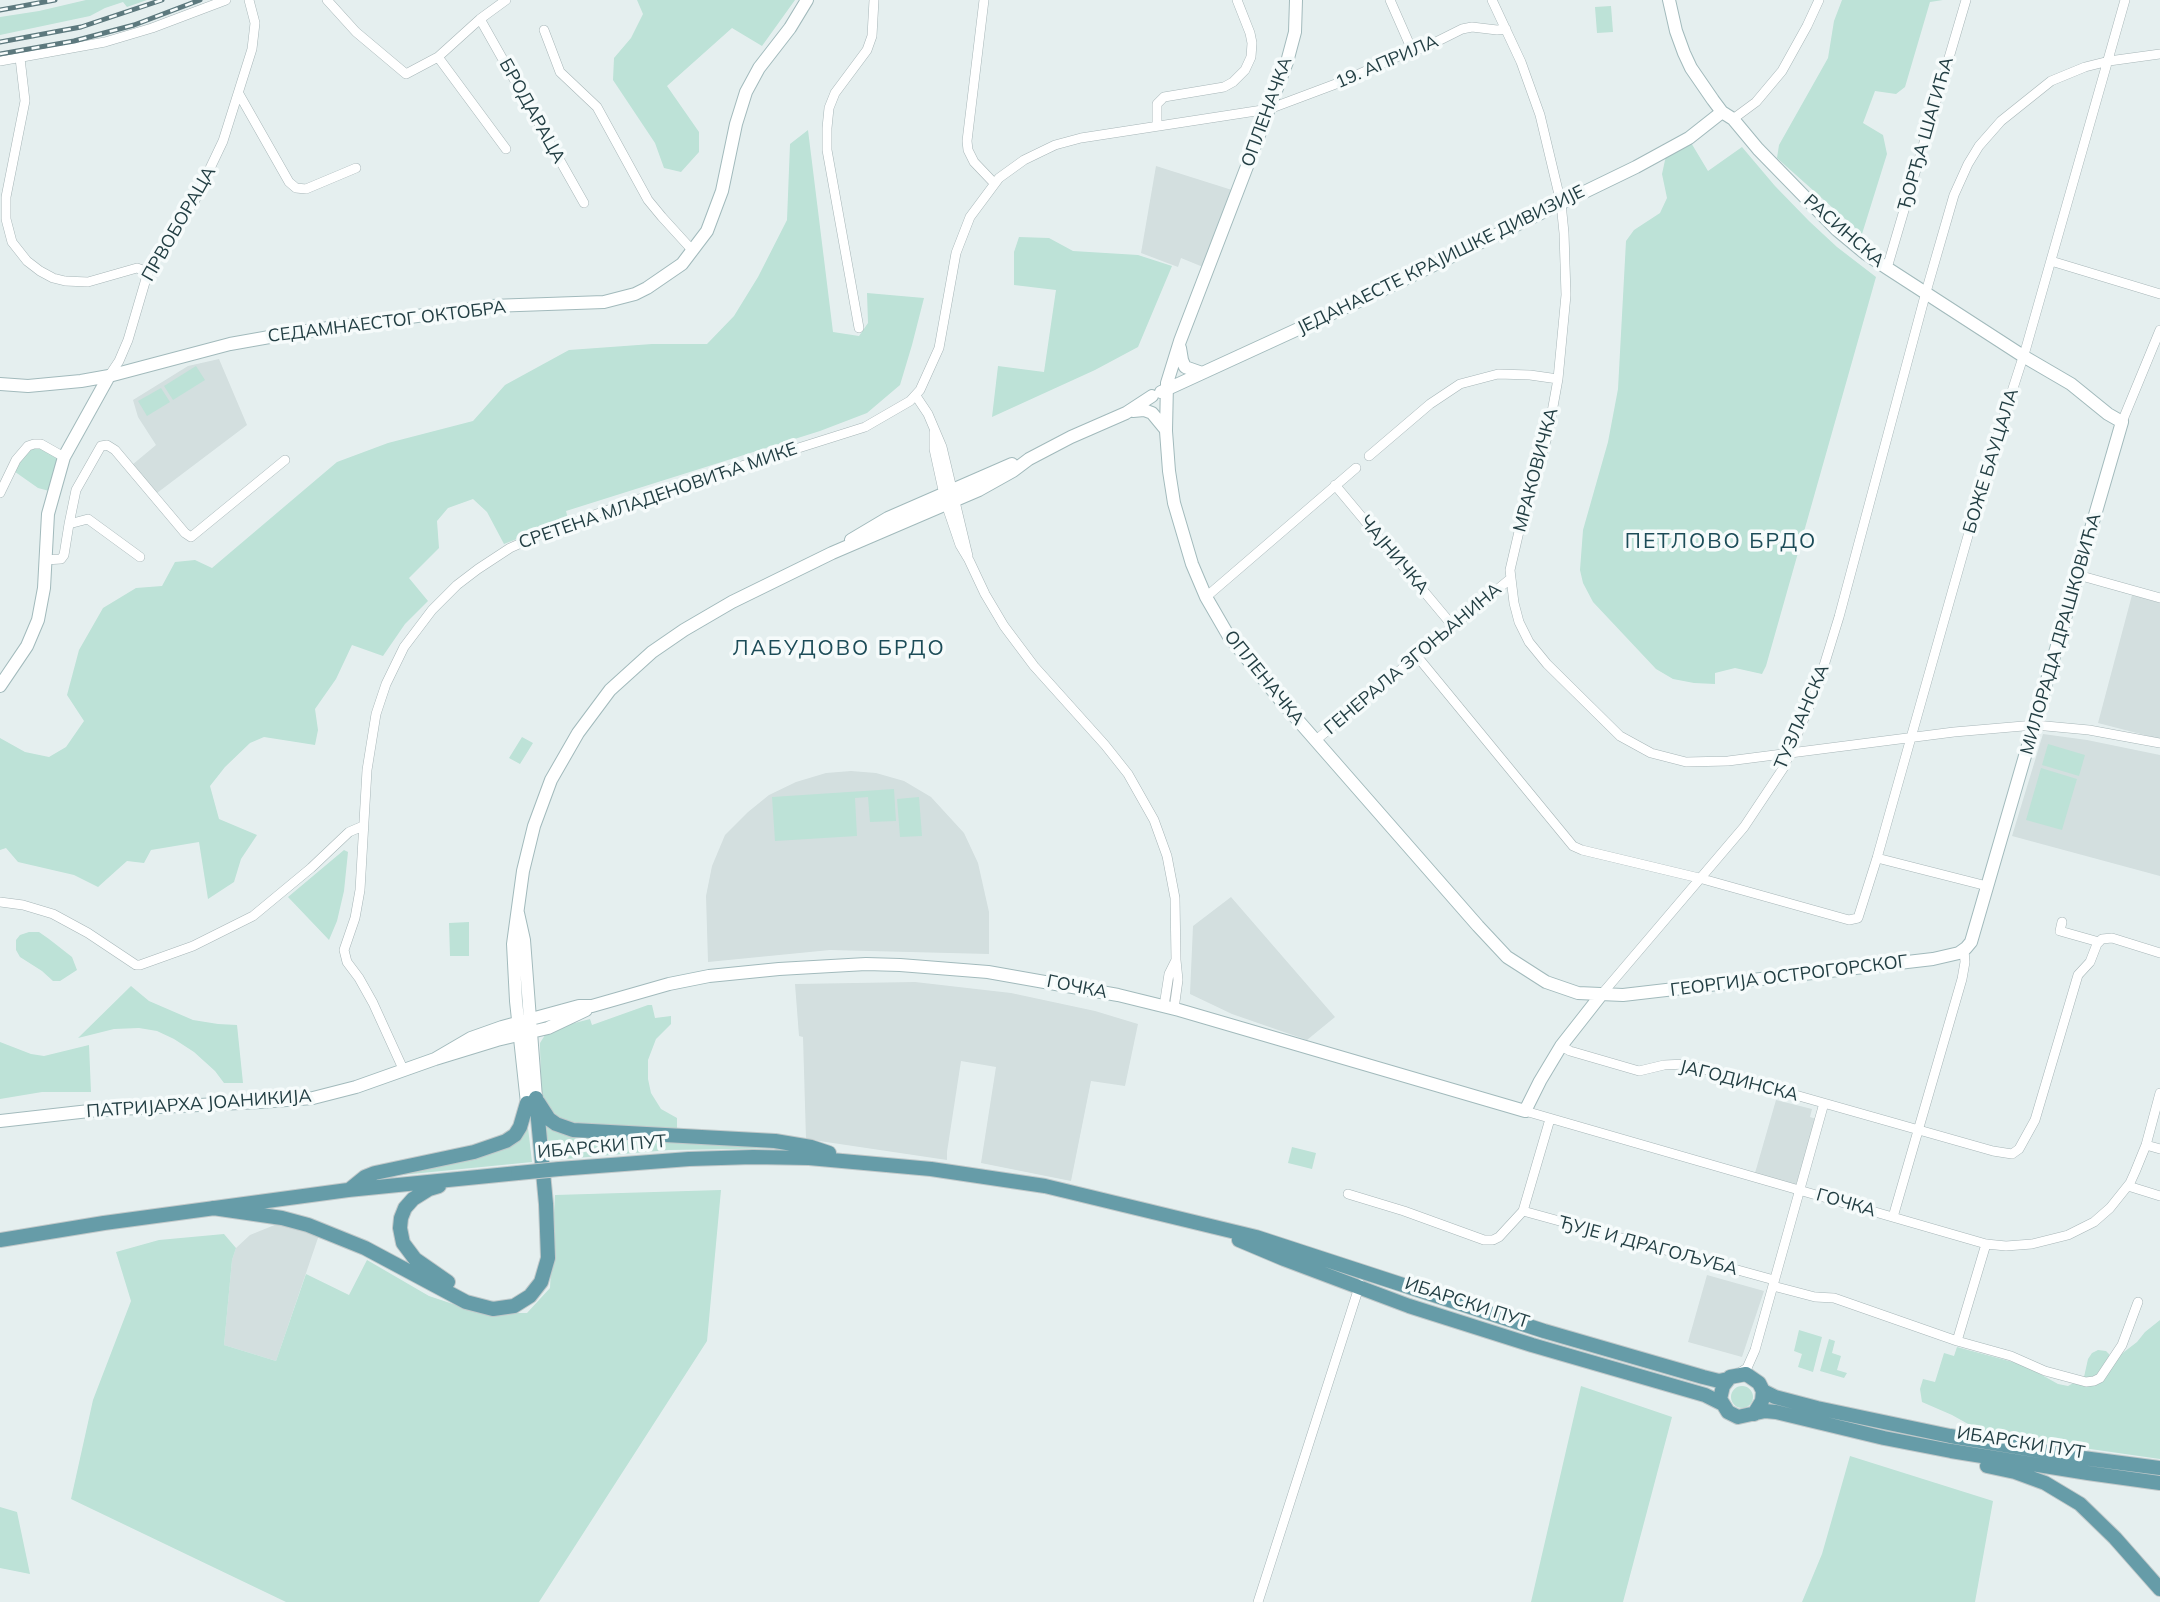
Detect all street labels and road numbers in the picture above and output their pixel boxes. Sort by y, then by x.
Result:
street label: 19. АПРИЛА [1332,31,1442,93]
street label: ОПЛЕНАЧКА [1237,54,1297,170]
street label: БРОДАРАЦА [494,55,570,167]
street label: ЂОРЂА ШАГИЋА [1894,55,1958,213]
street label: ПРВОБОРАЦА [137,163,221,285]
street label: ЈЕДАНАЕСТЕ КРАЈИШКЕ ДИВИЗИЈЕ [1294,181,1588,339]
street label: РАСИНСКА [1799,190,1889,272]
street label: СЕДАМНАЕСТОГ ОКТОБРА [267,297,507,347]
street label: БОЖЕ БАУЦАЛА [1959,386,2023,536]
street label: МРАКОВИЧКА [1509,406,1563,534]
street label: СРЕТЕНА МЛАДЕНОВИЋА МИКЕ [516,438,800,554]
street label: ЧАЈНИЧКА [1355,511,1433,599]
street label: МИЛОРАДА ДРАШКОВИЋА [2016,511,2106,757]
street label: ГЕНЕРАЛА ЗГОЊАНИНА [1320,579,1506,739]
street label: ОПЛЕНАЧКА [1219,626,1309,730]
street label: ТУЗЛАНСКА [1770,661,1834,773]
street label: ГЕОРГИЈА ОСТРОГОРСКОГ [1669,951,1909,1001]
street label: ГОЧКА [1045,971,1109,1003]
street label: ЈАГОДИНСКА [1678,1056,1800,1106]
street label: ПАТРИЈАРХА ЈОАНИКИЈА [86,1085,312,1123]
street label: ИБАРСКИ ПУТ [537,1131,667,1163]
street label: ГОЧКА [1814,1184,1878,1222]
street label: ЂУЈЕ И ДРАГОЉУБА [1556,1212,1740,1280]
street label: ИБАРСКИ ПУТ [1402,1273,1532,1333]
street label: ИБАРСКИ ПУТ [1955,1422,2087,1464]

